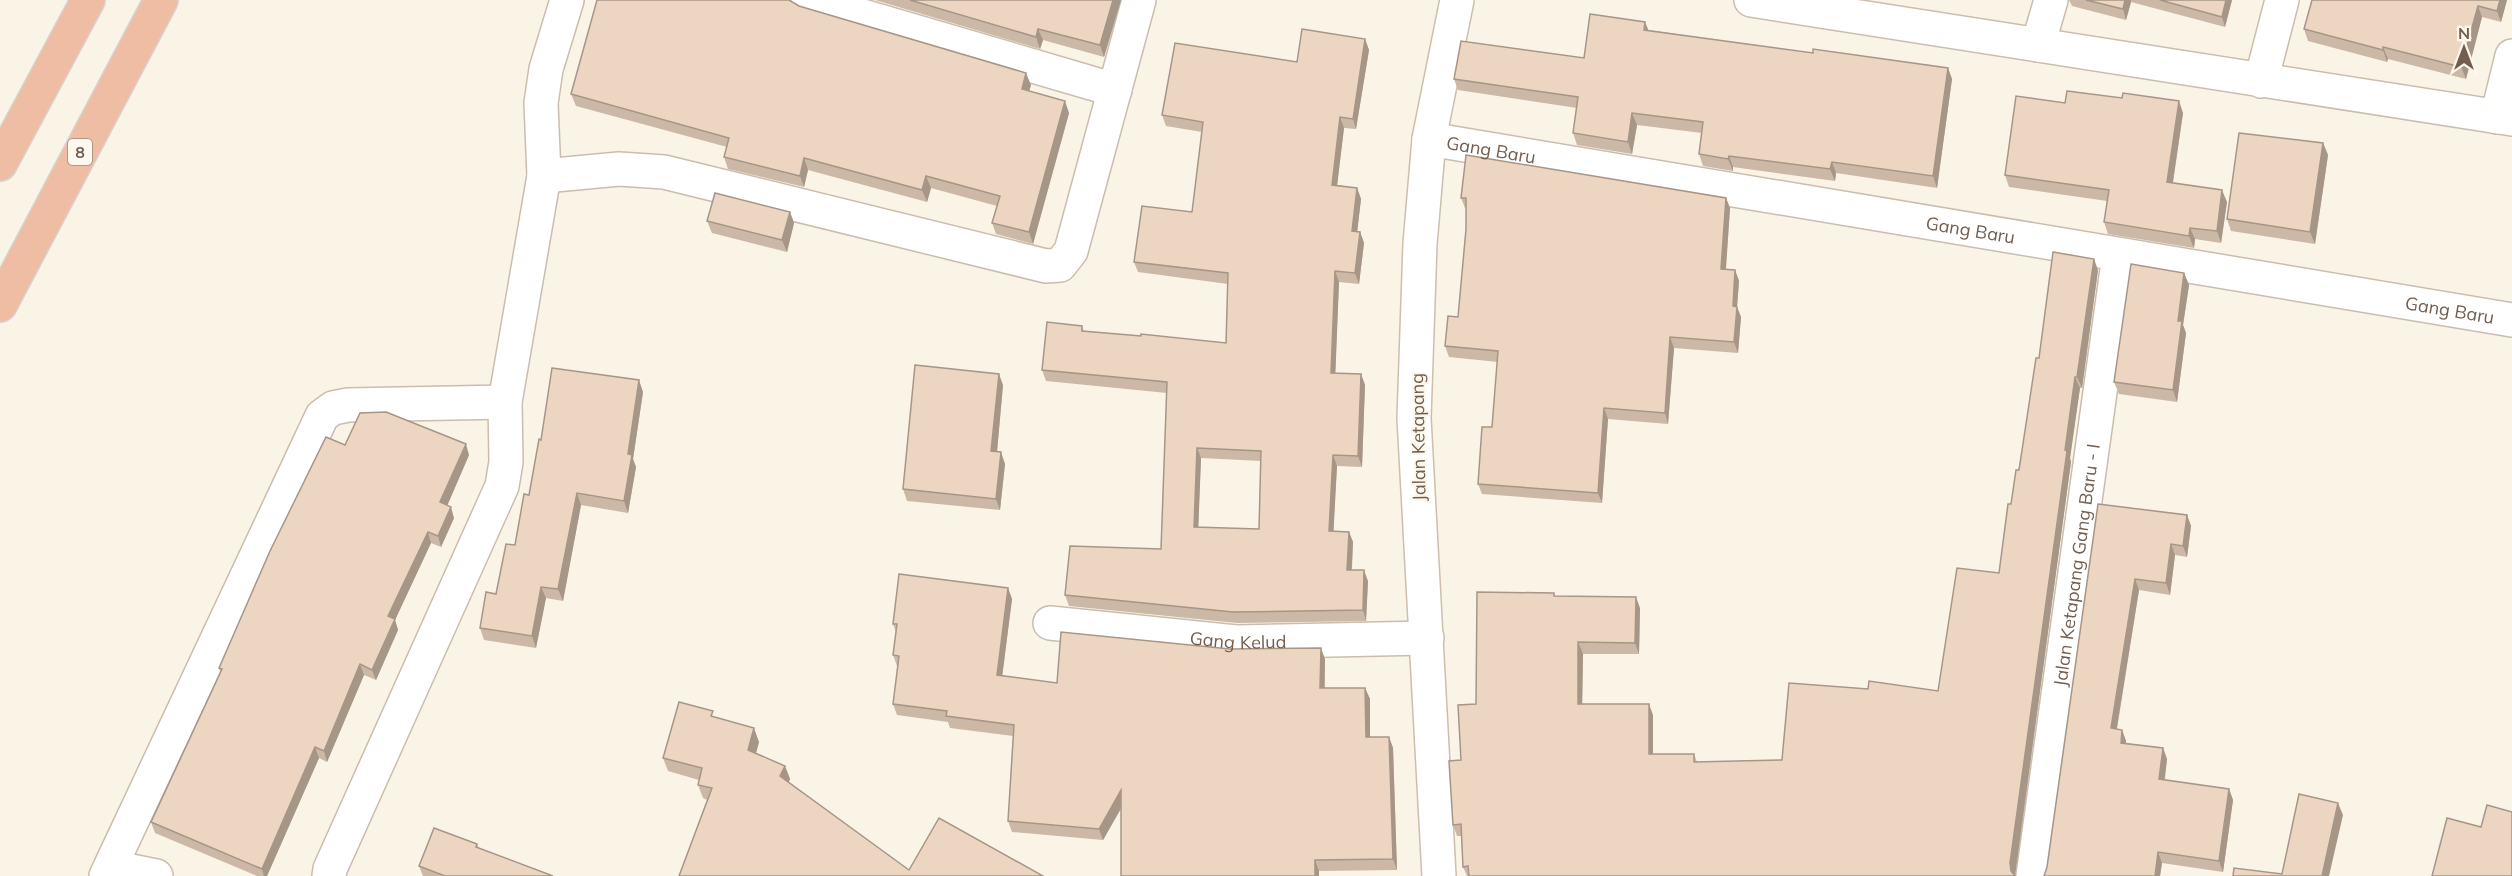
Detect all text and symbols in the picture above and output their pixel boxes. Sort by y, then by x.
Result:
north arrow [2434,18,2494,78]
text: N [2458,23,2470,43]
street label: Gang Baru [1445,131,1537,168]
road number: 8 [68,139,92,165]
street label: Gang Baru [1924,211,2017,248]
street label: Gang Baru [2404,291,2496,328]
street label: Jalan Ketapang [1405,373,1431,501]
street label: Jalan Ketapang Gang Baru - I [2048,442,2104,688]
street label: Gang Kelud [1189,626,1287,654]

